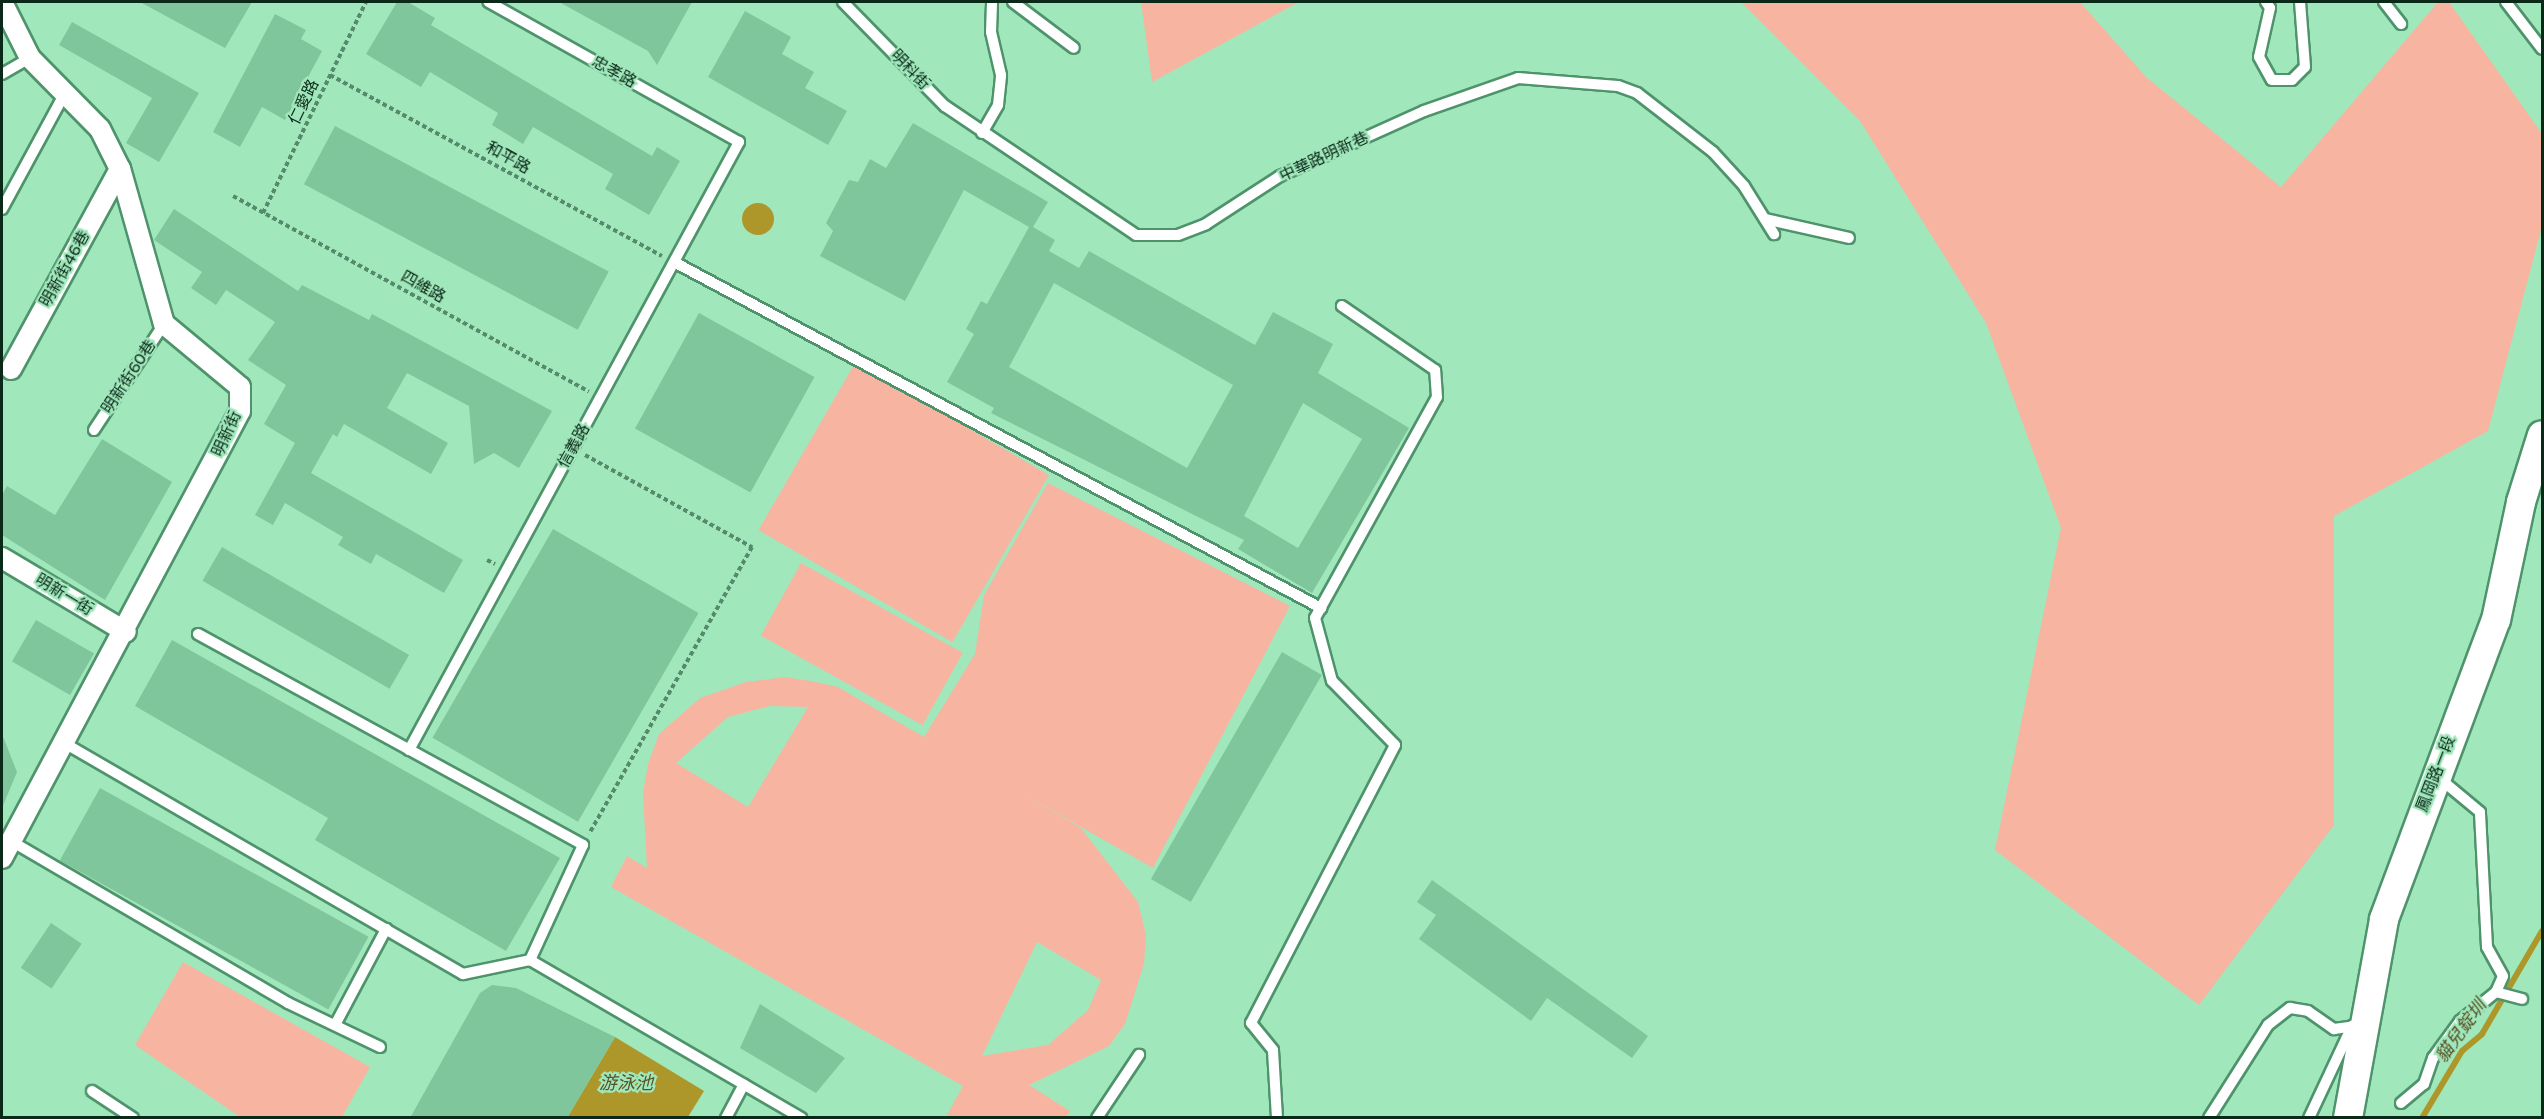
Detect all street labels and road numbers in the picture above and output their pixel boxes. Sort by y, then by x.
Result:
street label: 明科街 [886,46,934,94]
street label: 忠孝路 [588,52,640,92]
street label: 仁愛路 [285,76,323,128]
street label: 中華路明新巷 [1276,128,1372,186]
street label: 和平路 [482,138,534,178]
street label: 明新街46巷 [36,228,94,310]
street label: 四維路 [397,267,449,307]
street label: 明新街60巷 [98,337,160,417]
street label: 明新街 [208,408,246,460]
street label: 信義路 [554,420,594,472]
street label: 明新一街 [32,570,96,620]
street label: 鳳岡路一段 [2413,733,2459,815]

